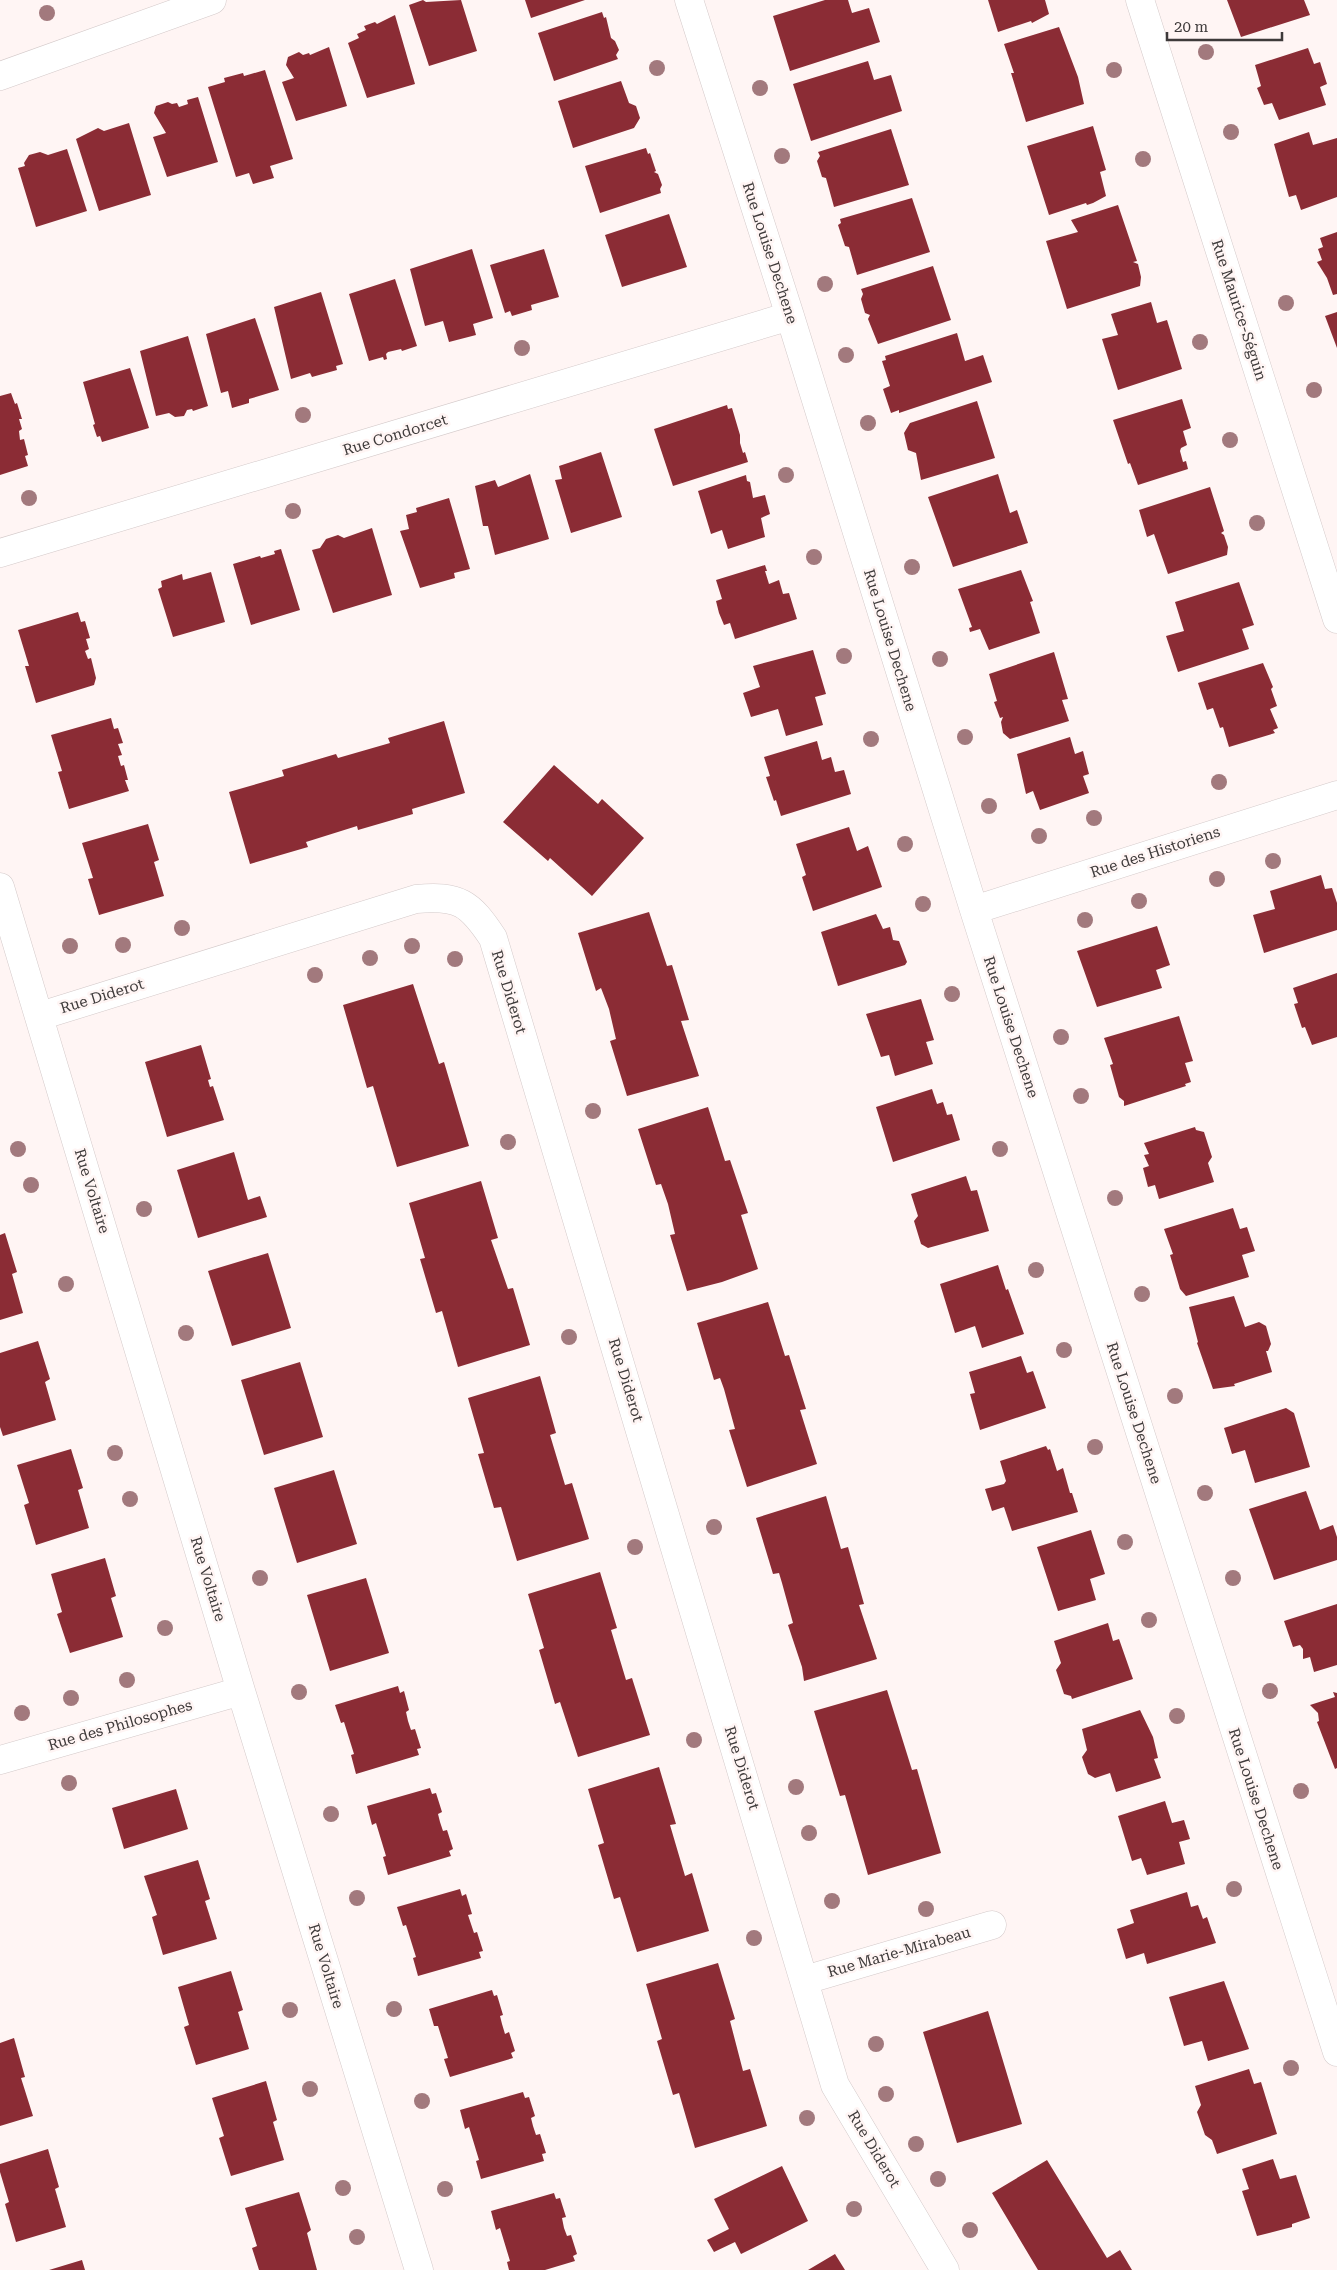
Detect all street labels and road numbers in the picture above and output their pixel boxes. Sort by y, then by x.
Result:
street label: Rue Louise Dechene [739,180,801,326]
street label: Rue Maurice-Séguin [1208,237,1270,383]
street label: Rue Condorcet [341,410,450,459]
street label: Rue Louise Dechene [860,567,920,713]
street label: Rue des Historiens [1088,823,1222,881]
street label: Rue Diderot [488,948,530,1036]
street label: Rue Louise Dechene [980,954,1042,1100]
street label: Rue Diderot [58,975,146,1017]
street label: Rue Voltaire [71,1146,113,1236]
street label: Rue Diderot [605,1336,647,1424]
street label: Rue Louise Dechene [1103,1340,1165,1486]
street label: Rue Voltaire [187,1534,229,1624]
street label: Rue des Philosophes [46,1696,194,1754]
street label: Rue Diderot [721,1724,763,1812]
street label: Rue Louise Dechene [1225,1726,1287,1872]
street label: Rue Voltaire [305,1921,347,2011]
street label: Rue Marie-Mirabeau [825,1923,973,1981]
street label: Rue Diderot [844,2107,904,2191]

